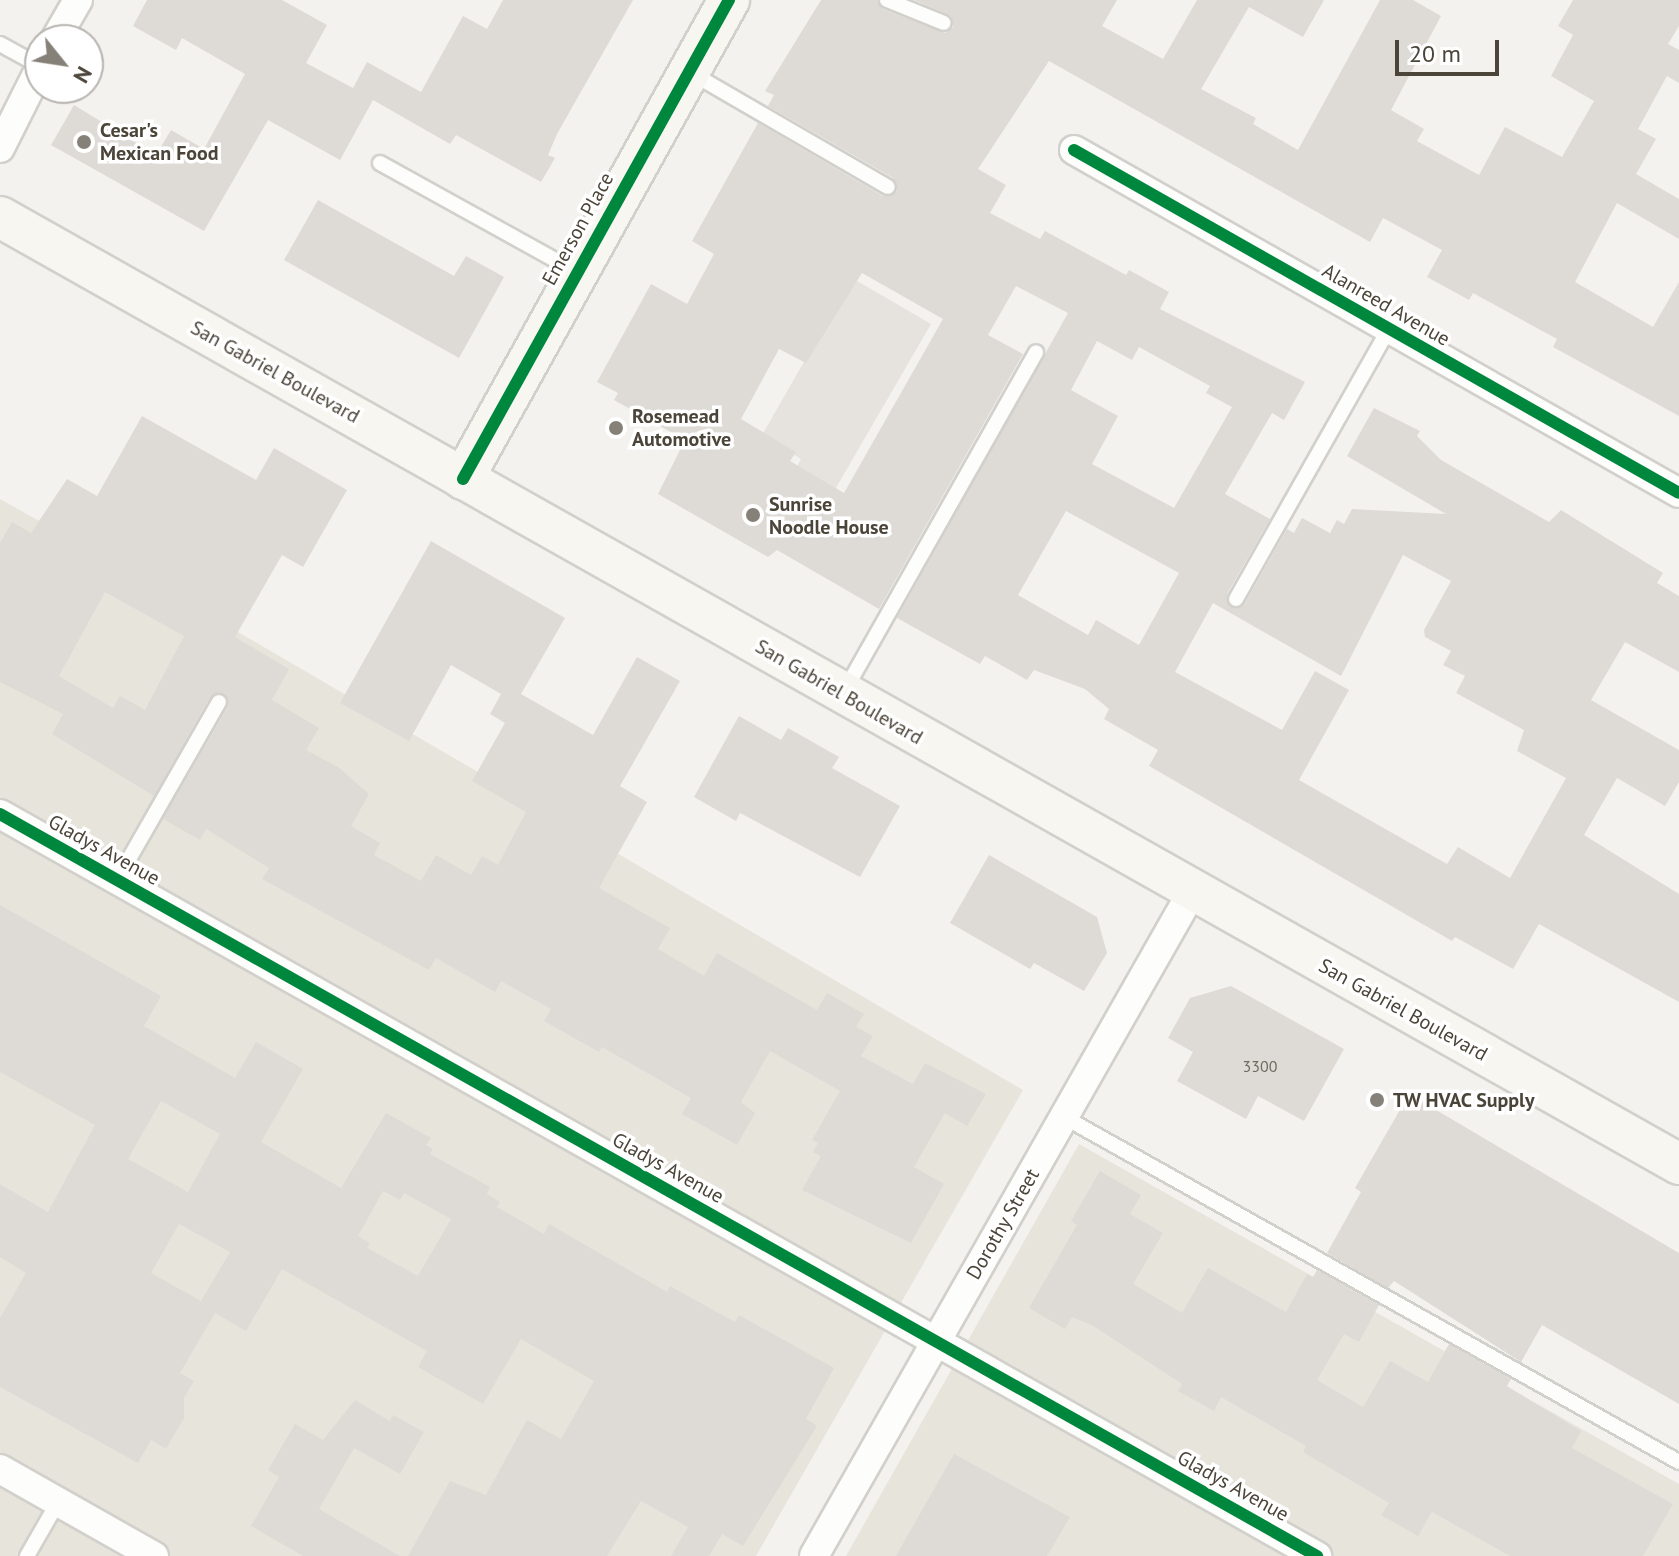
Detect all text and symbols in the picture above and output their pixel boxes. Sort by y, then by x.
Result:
north arrow [24,24,104,104]
scale bar [1399,24,1503,74]
text: 20 m [1409,38,1461,69]
text: N [67,62,99,88]
place label: Cesar's Mexican Food [100,118,219,165]
marker: Cesar's Mexican Food [75,133,93,151]
street label: Emerson Place [537,169,619,289]
street label: Alanreed Avenue [1318,259,1454,351]
street label: San Gabriel Boulevard [186,316,364,428]
place label: Rosemead Automotive [632,404,731,451]
marker: Rosemead Automotive [607,419,625,437]
place label: Sunrise Noodle House [769,492,889,539]
marker: Sunrise Noodle House [744,506,762,524]
street label: San Gabriel Boulevard [751,634,927,750]
street label: Gladys Avenue [44,809,164,891]
street label: San Gabriel Boulevard [1314,954,1492,1066]
house number: 3300 [1243,1056,1277,1076]
place label: TW HVAC Supply [1393,1088,1536,1112]
marker: TW HVAC Supply [1368,1091,1386,1109]
street label: Gladys Avenue [608,1127,728,1209]
street label: Dorothy Street [961,1164,1045,1284]
street label: Gladys Avenue [1173,1445,1293,1527]

